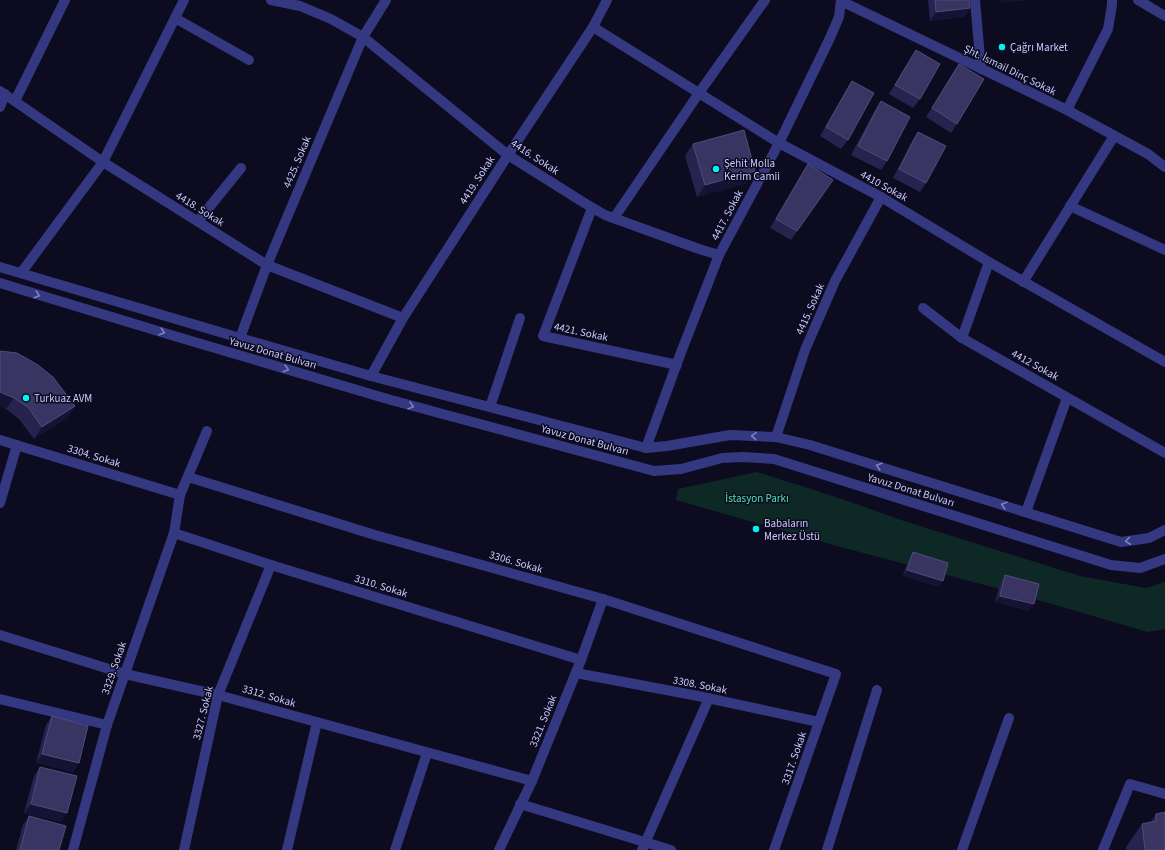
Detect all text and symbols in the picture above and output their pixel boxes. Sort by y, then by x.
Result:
place label: Çağrı Market [1010,40,1068,55]
street label: Şht. İsmail Dinç Sokak [961,41,1059,99]
marker: Çağrı Market [997,42,1007,52]
street label: 4425. Sokak [279,133,315,190]
street label: 4416. Sokak [508,136,563,179]
street label: 4419. Sokak [456,152,499,207]
place label: Şehit Molla Kerim Camii [724,156,780,184]
marker: Şehit Molla Kerim Camii [711,164,721,174]
street label: 4410 Sokak [858,167,911,205]
street label: 4417. Sokak [707,187,747,243]
street label: 4418. Sokak [173,188,228,230]
street label: 4415. Sokak [792,280,828,337]
one-way arrow [34,290,41,299]
street label: 4421. Sokak [553,319,610,345]
one-way arrow [158,328,165,336]
street label: Yavuz Donat Bulvarı [227,333,318,373]
street label: 4412 Sokak [1009,346,1062,384]
one-way arrow [283,364,290,373]
place label: Turkuaz AVM [34,391,92,406]
marker: Turkuaz AVM [21,393,31,403]
one-way arrow [408,401,414,409]
street label: Yavuz Donat Bulvarı [538,421,631,459]
one-way arrow [751,432,757,440]
street label: 3304. Sokak [66,441,123,471]
one-way arrow [876,462,883,471]
street label: Yavuz Donat Bulvarı [865,469,956,510]
park label: İstasyon Parkı [725,491,789,506]
one-way arrow [1000,501,1007,510]
place label: Babaların Merkez Üstü [764,516,820,544]
marker: Babaların Merkez Üstü [751,524,761,534]
one-way arrow [1125,536,1131,545]
street label: 3306. Sokak [488,547,545,577]
street label: 3310. Sokak [353,571,410,601]
street label: 3329. Sokak [98,639,130,696]
street label: 3308. Sokak [672,672,729,698]
street label: 3312. Sokak [241,681,298,711]
street label: 3327. Sokak [189,684,217,741]
street label: 3321. Sokak [526,692,560,749]
street label: 3317. Sokak [778,729,810,786]

